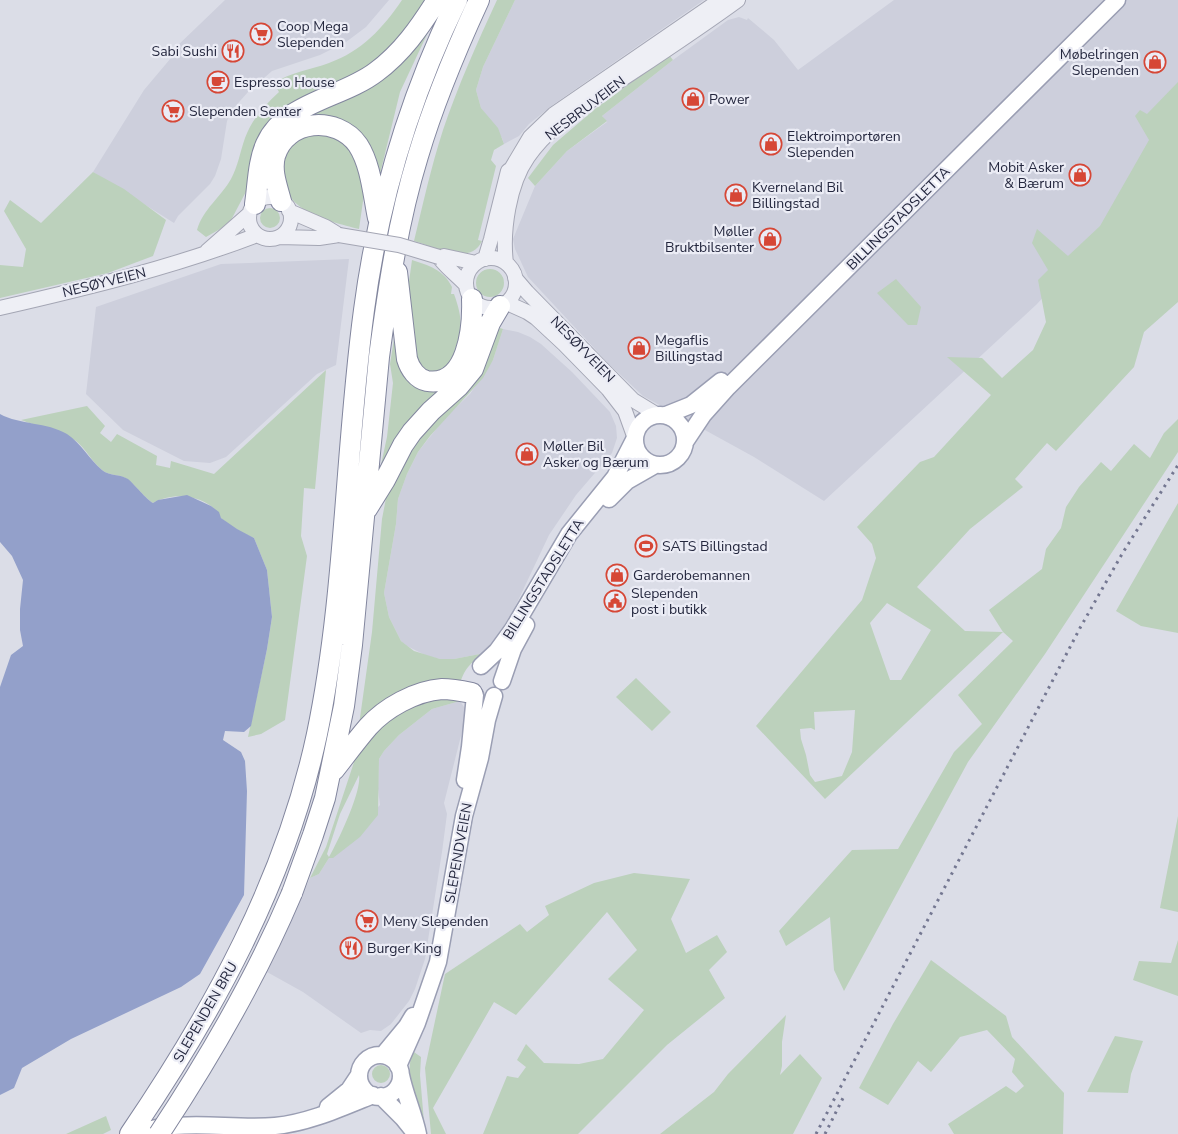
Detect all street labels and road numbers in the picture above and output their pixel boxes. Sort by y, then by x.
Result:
street label: NESBRUVEIEN [541,72,629,145]
street label: BILLINGSTADSLETTA [842,162,954,274]
street label: NESØYVEIEN [60,263,148,302]
street label: NESØYVEIEN [546,312,619,387]
street label: BILLINGSTADSLETTA [499,515,588,643]
street label: SLEPENDVEIEN [440,801,477,905]
street label: SLEPENDEN BRU [169,958,242,1066]

